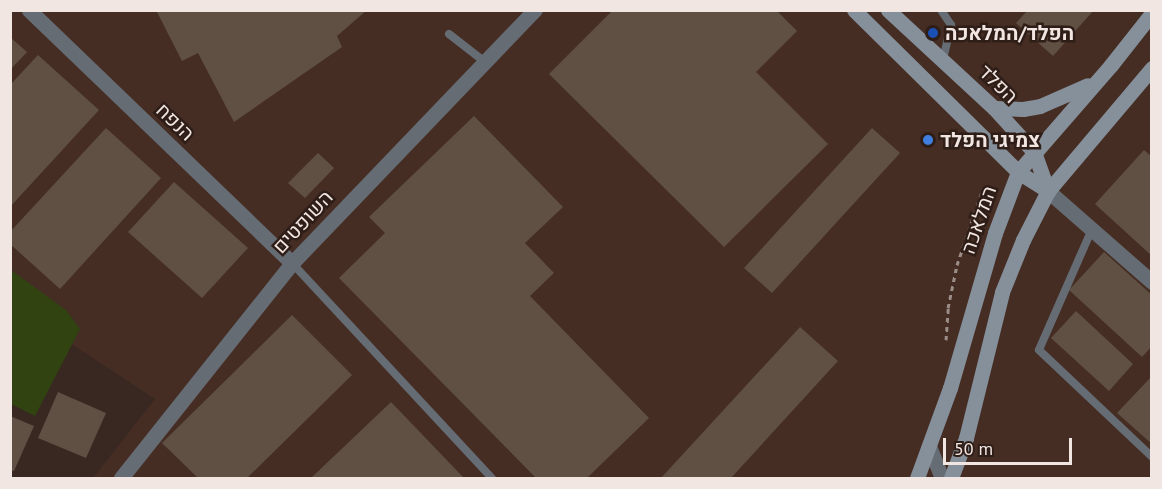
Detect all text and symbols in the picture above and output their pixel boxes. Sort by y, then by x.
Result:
place label: הפלד/המלאכה [945,21,1074,45]
marker: הפלד/המלאכה [926,26,940,40]
street label: הפלד [973,60,1023,108]
street label: הנפח [151,98,199,146]
place label: צמיגי הפלד [940,128,1040,152]
marker: צמיגי הפלד [921,133,935,147]
street label: המלאכה [956,183,1002,257]
street label: השופטים [268,186,338,258]
scale bar [946,426,1075,464]
text: 50 m [954,437,993,460]

